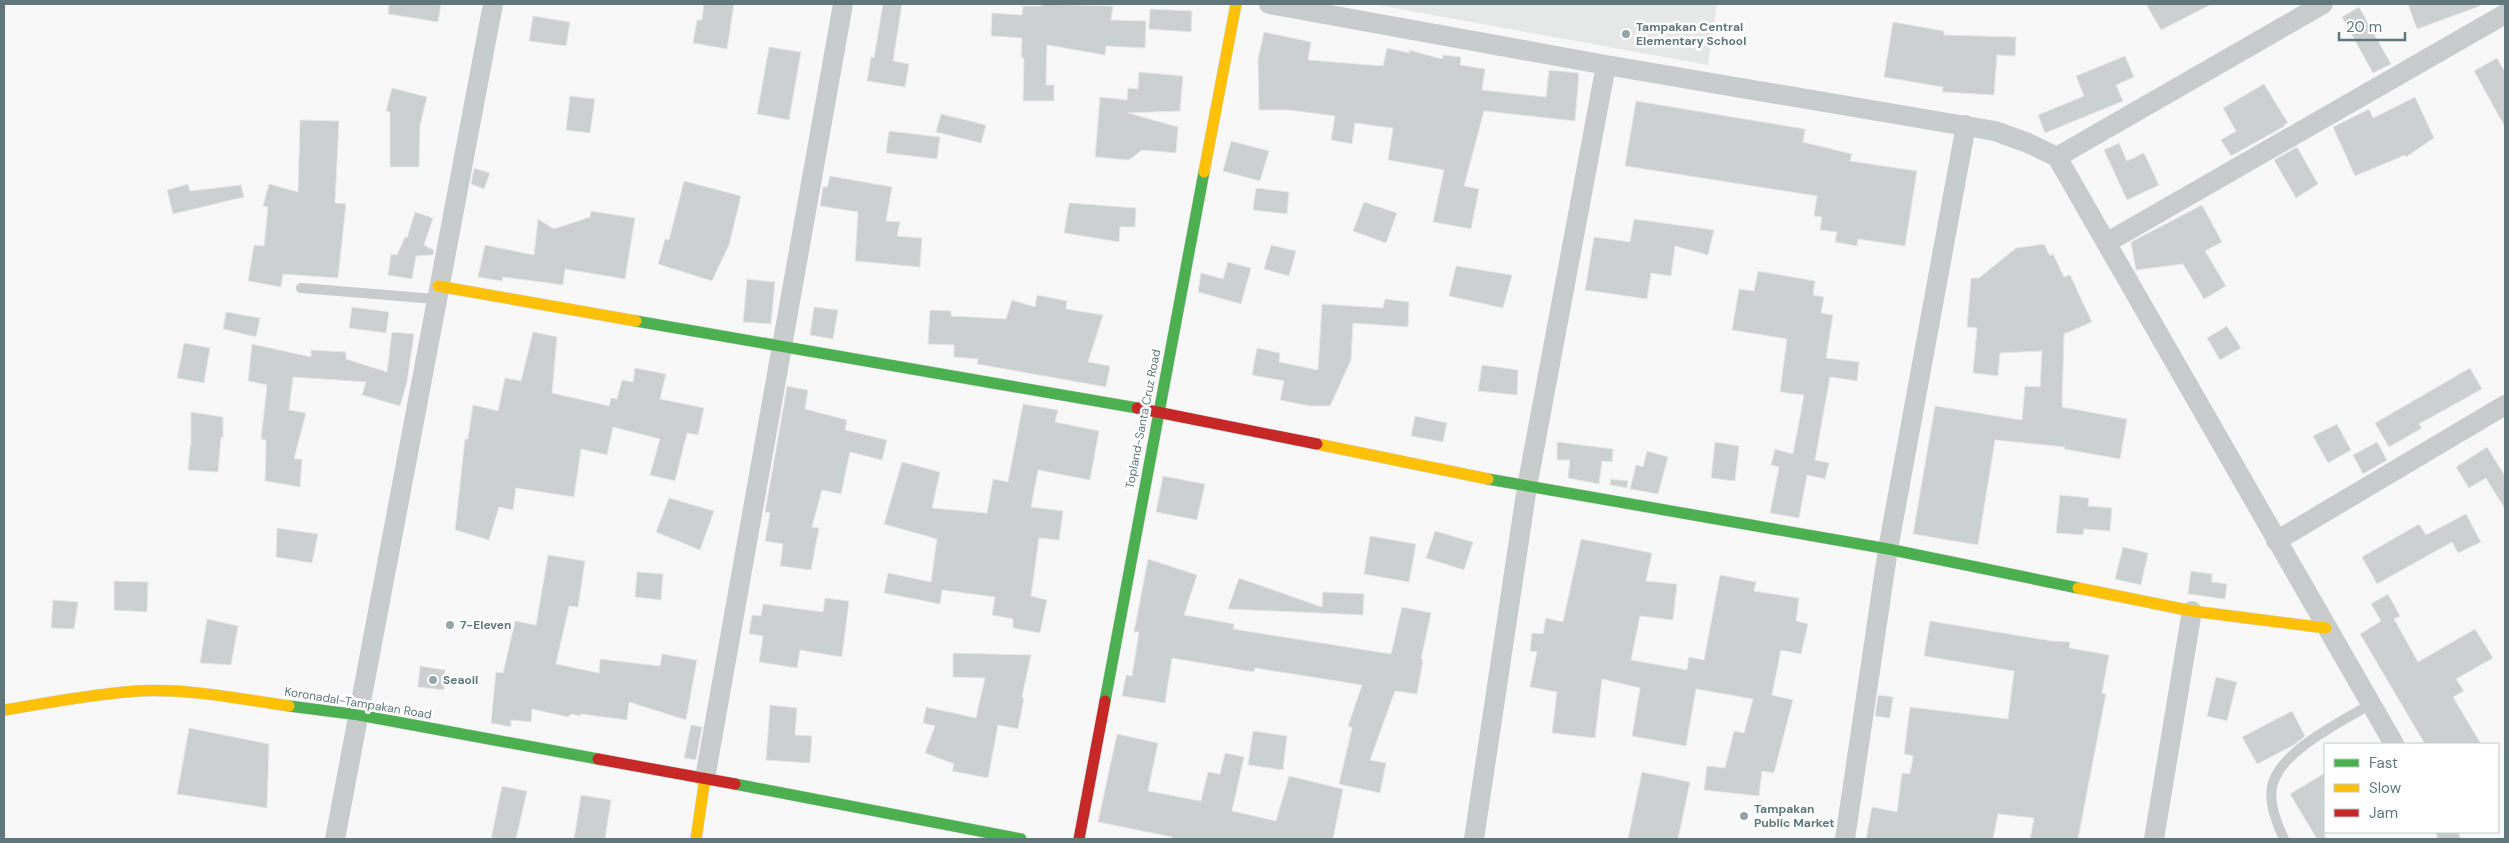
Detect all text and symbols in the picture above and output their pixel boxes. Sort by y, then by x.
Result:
scale bar [2339,10,2405,42]
text: 20 m [2346,17,2382,37]
place label: Tampakan Central Elementary School [1636,19,1746,49]
marker: Tampakan Central Elementary School [1620,28,1632,40]
street label: Topland-Santa Cruz Road [1122,348,1164,490]
place label: 7-Eleven [460,617,512,633]
marker: 7-Eleven [444,619,456,631]
place label: Seaoil [443,672,478,688]
marker: Seaoil [427,674,439,686]
street label: Koronadal-Tampakan Road [283,683,433,723]
legend [2324,743,2499,833]
text: Fast [2369,753,2398,773]
text: Slow [2369,778,2402,798]
place label: Tampakan Public Market [1754,801,1835,831]
text: Jam [2369,803,2398,823]
marker: Tampakan Public Market [1738,810,1750,822]

